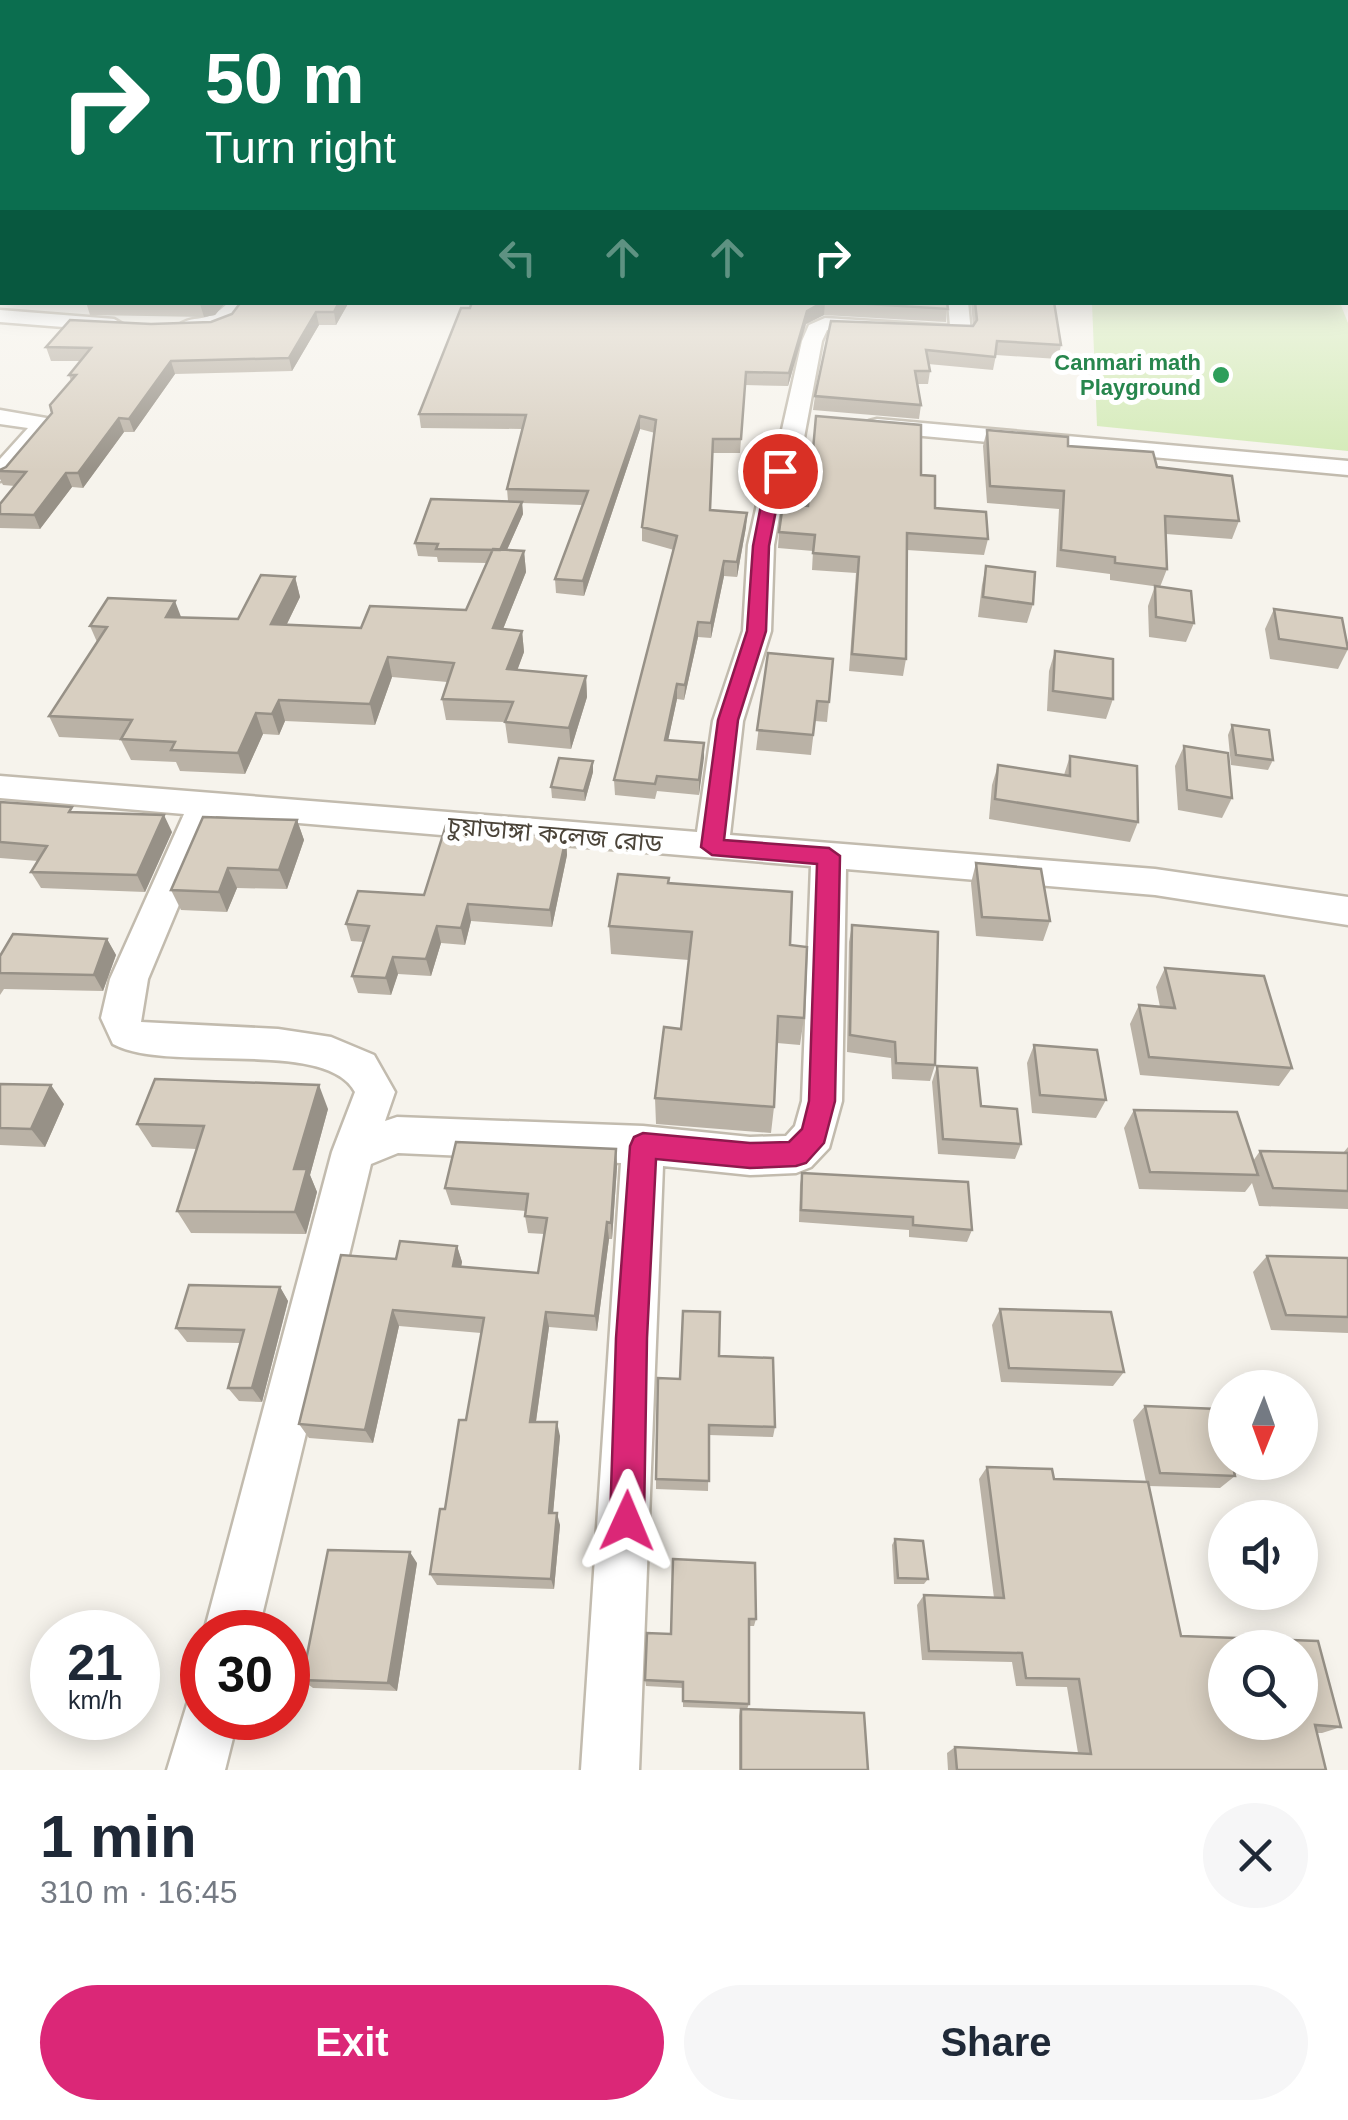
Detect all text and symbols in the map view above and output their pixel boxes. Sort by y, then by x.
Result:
icon: right [40,40,170,170]
text: 50 m [205,40,365,118]
text: Turn right [205,122,396,173]
icon: left [490,230,545,285]
icon: ahead [595,230,650,285]
icon: ahead [700,230,755,285]
icon: right [805,230,860,285]
place label: Canmari math Playground [1054,350,1201,400]
marker: Canmari math Playground [1210,364,1232,386]
pin [738,429,823,514]
icon: arrive [753,444,808,499]
street label: চুয়াডাঙ্গা কলেজ রোড [445,811,665,860]
north arrow [1208,1370,1318,1480]
map controls [1208,1370,1318,1740]
position arrow [575,1469,679,1573]
button: sound [1208,1500,1318,1610]
speed limit sign: 30 [180,1610,310,1740]
button: search [1208,1630,1318,1740]
text: 21 [67,1635,123,1691]
text: km/h [68,1686,122,1714]
text: 1 min [40,1803,197,1870]
button: close [1203,1803,1308,1908]
text: 310 m · 16:45 [40,1874,237,1910]
button: Exit [40,1985,664,2100]
button: Share [684,1985,1308,2100]

